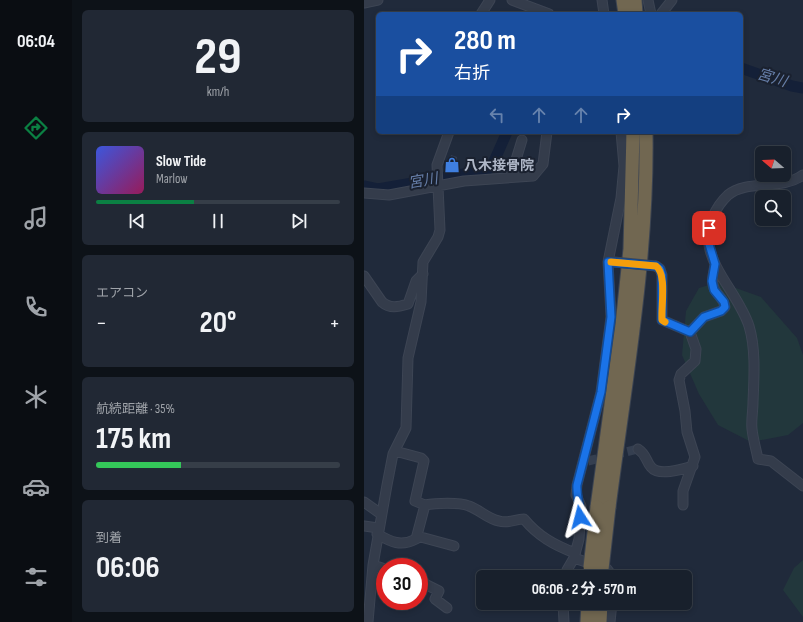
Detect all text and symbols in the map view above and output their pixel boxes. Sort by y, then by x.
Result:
text: 280 m [454,24,516,57]
text: 29 [194,26,242,89]
icon: right [388,28,440,80]
text: 06:04 [17,31,55,52]
text: 右折 [454,63,490,84]
water label: 宮川 [755,65,791,92]
text: km/h [207,84,229,100]
icon: left [486,104,508,126]
icon: ahead [528,104,550,126]
icon: ahead [570,104,592,126]
icon: right [612,104,634,126]
icon: directions [22,114,50,142]
north arrow [755,146,791,182]
map controls [755,146,791,226]
text: Slow Tide [156,152,206,171]
shop icon: 八木接骨院 [443,156,461,174]
place label: 八木接骨院 [464,157,534,174]
water label: 宮川 [407,169,441,193]
text: Marlow [156,171,188,187]
button: search [755,190,791,226]
icon: music [22,204,50,232]
icon: previous [126,210,148,232]
icon: pause [207,210,229,232]
icon: next [288,210,310,232]
pin [692,211,726,245]
icon: arrive [698,217,720,239]
text: エアコン [96,285,148,301]
icon: phone [22,293,50,321]
text: 20° [200,305,236,341]
text: − [96,310,107,337]
text: + [329,310,340,337]
icon: climate [22,383,50,411]
text: 航続距離 · 35% [96,401,175,417]
text: 175 km [96,421,171,457]
icon: car [22,473,50,501]
position arrow [559,496,601,538]
text: 到着 [96,530,122,546]
text: 06:06 [96,550,160,586]
speed limit sign: 30 [376,558,428,610]
icon: filters [22,563,50,591]
text: 06:06 · 2 分 · 570 m [532,580,636,599]

